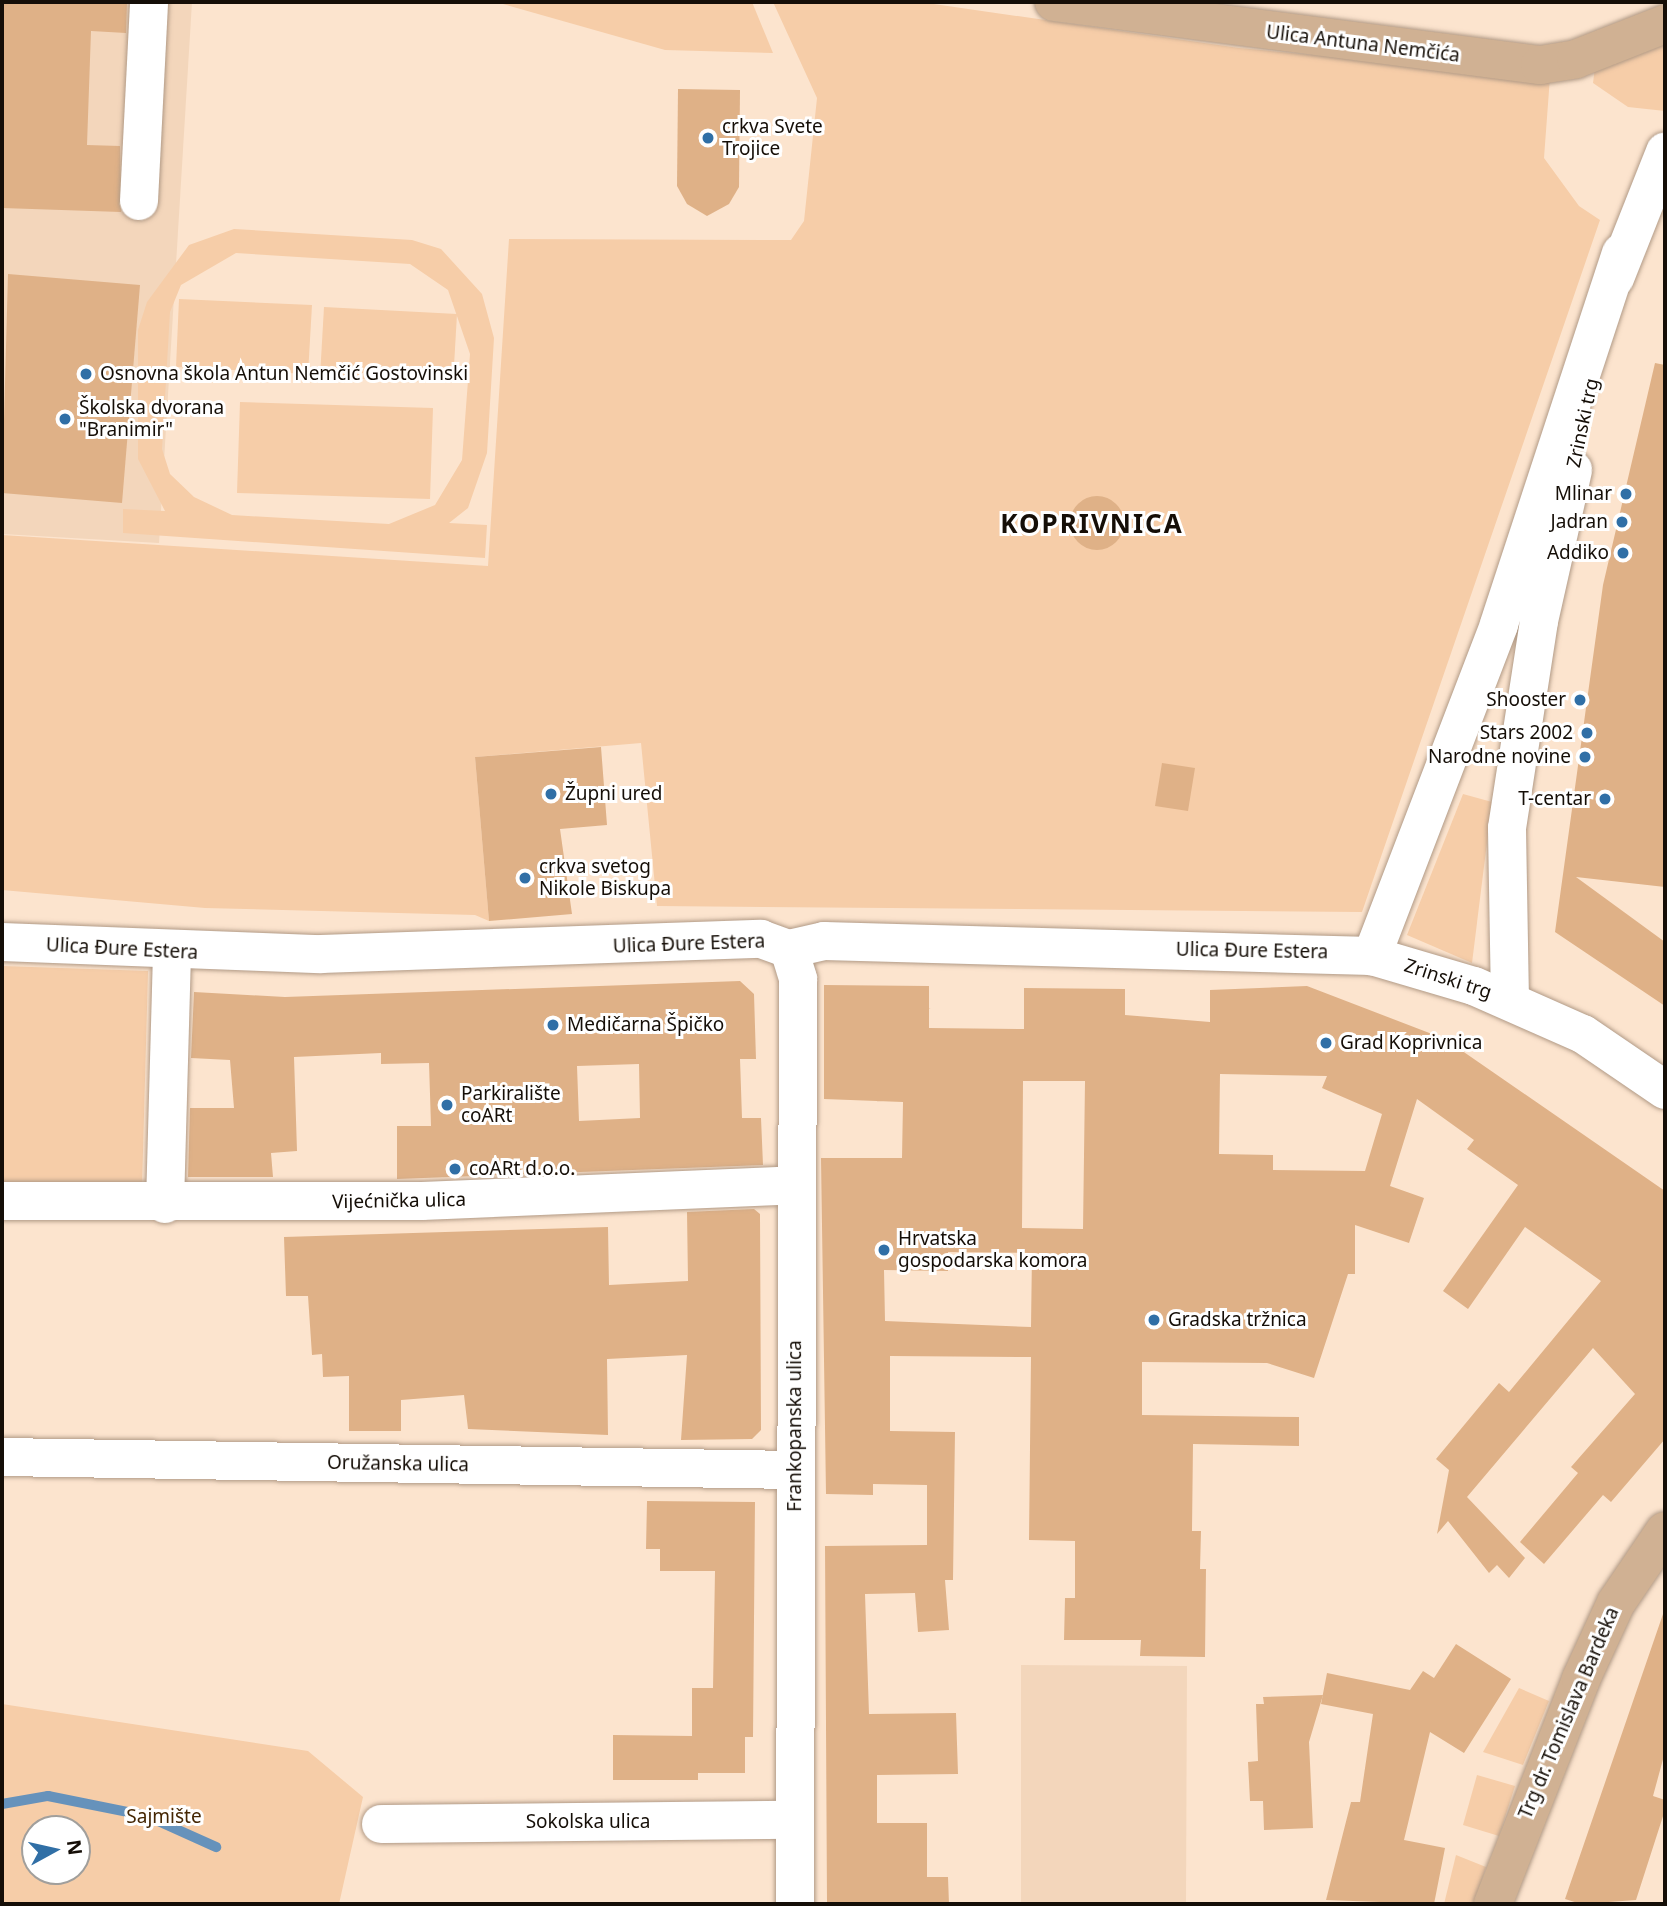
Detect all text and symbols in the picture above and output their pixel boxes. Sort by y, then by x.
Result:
street label: Ulica Antuna Nemčića [1265,21,1461,67]
place label: crkva Svete Trojice [722,116,823,160]
marker: crkva Svete Trojice [700,130,716,146]
place label: Osnovna škola Antun Nemčić Gostovinski [100,363,468,385]
marker: Osnovna škola Antun Nemčić Gostovinski [78,366,94,382]
street label: Zrinski trg [1562,376,1604,470]
place label: Školska dvorana "Branimir" [79,397,224,441]
marker: Školska dvorana "Branimir" [57,411,73,427]
place label: Mlinar [1555,483,1612,505]
marker: Mlinar [1618,486,1634,502]
district label: KOPRIVNICA [1002,508,1182,540]
place label: Jadran [1551,511,1608,533]
marker: Jadran [1614,514,1630,530]
place label: Addiko [1547,542,1609,564]
marker: Addiko [1615,545,1631,561]
place label: Shooster [1486,689,1566,711]
marker: Shooster [1572,692,1588,708]
place label: Stars 2002 [1480,722,1573,744]
marker: Stars 2002 [1579,725,1595,741]
place label: Narodne novine [1428,746,1571,768]
marker: Narodne novine [1577,749,1593,765]
place label: Župni ured [565,783,662,805]
marker: Župni ured [543,786,559,802]
place label: T-centar [1518,788,1591,810]
marker: T-centar [1597,791,1613,807]
place label: crkva svetog Nikole Biskupa [539,856,671,900]
marker: crkva svetog Nikole Biskupa [517,870,533,886]
street label: Ulica Đure Estera [612,930,766,958]
street label: Ulica Đure Estera [45,934,199,964]
street label: Ulica Đure Estera [1176,938,1328,964]
street label: Zrinski trg [1401,954,1495,1004]
place label: Medičarna Špičko [567,1014,724,1036]
marker: Medičarna Špičko [545,1017,561,1033]
place label: Grad Koprivnica [1340,1032,1482,1054]
marker: Grad Koprivnica [1318,1035,1334,1051]
place label: Parkiralište coARt [461,1083,561,1127]
marker: Parkiralište coARt [439,1097,455,1113]
place label: coARt d.o.o. [469,1158,575,1180]
marker: coARt d.o.o. [447,1161,463,1177]
street label: Vijećnička ulica [332,1188,466,1214]
place label: Hrvatska gospodarska komora [898,1228,1088,1272]
marker: Hrvatska gospodarska komora [876,1242,892,1258]
place label: Gradska tržnica [1168,1309,1307,1331]
marker: Gradska tržnica [1146,1312,1162,1328]
street label: Frankopanska ulica [784,1340,806,1512]
street label: Oružanska ulica [327,1451,469,1477]
street label: Trg dr. Tomislava Bardeka [1514,1604,1624,1822]
park label: Sajmište [126,1806,202,1828]
street label: Sokolska ulica [526,1811,650,1833]
north arrow [21,1815,91,1885]
text: N [61,1838,89,1857]

